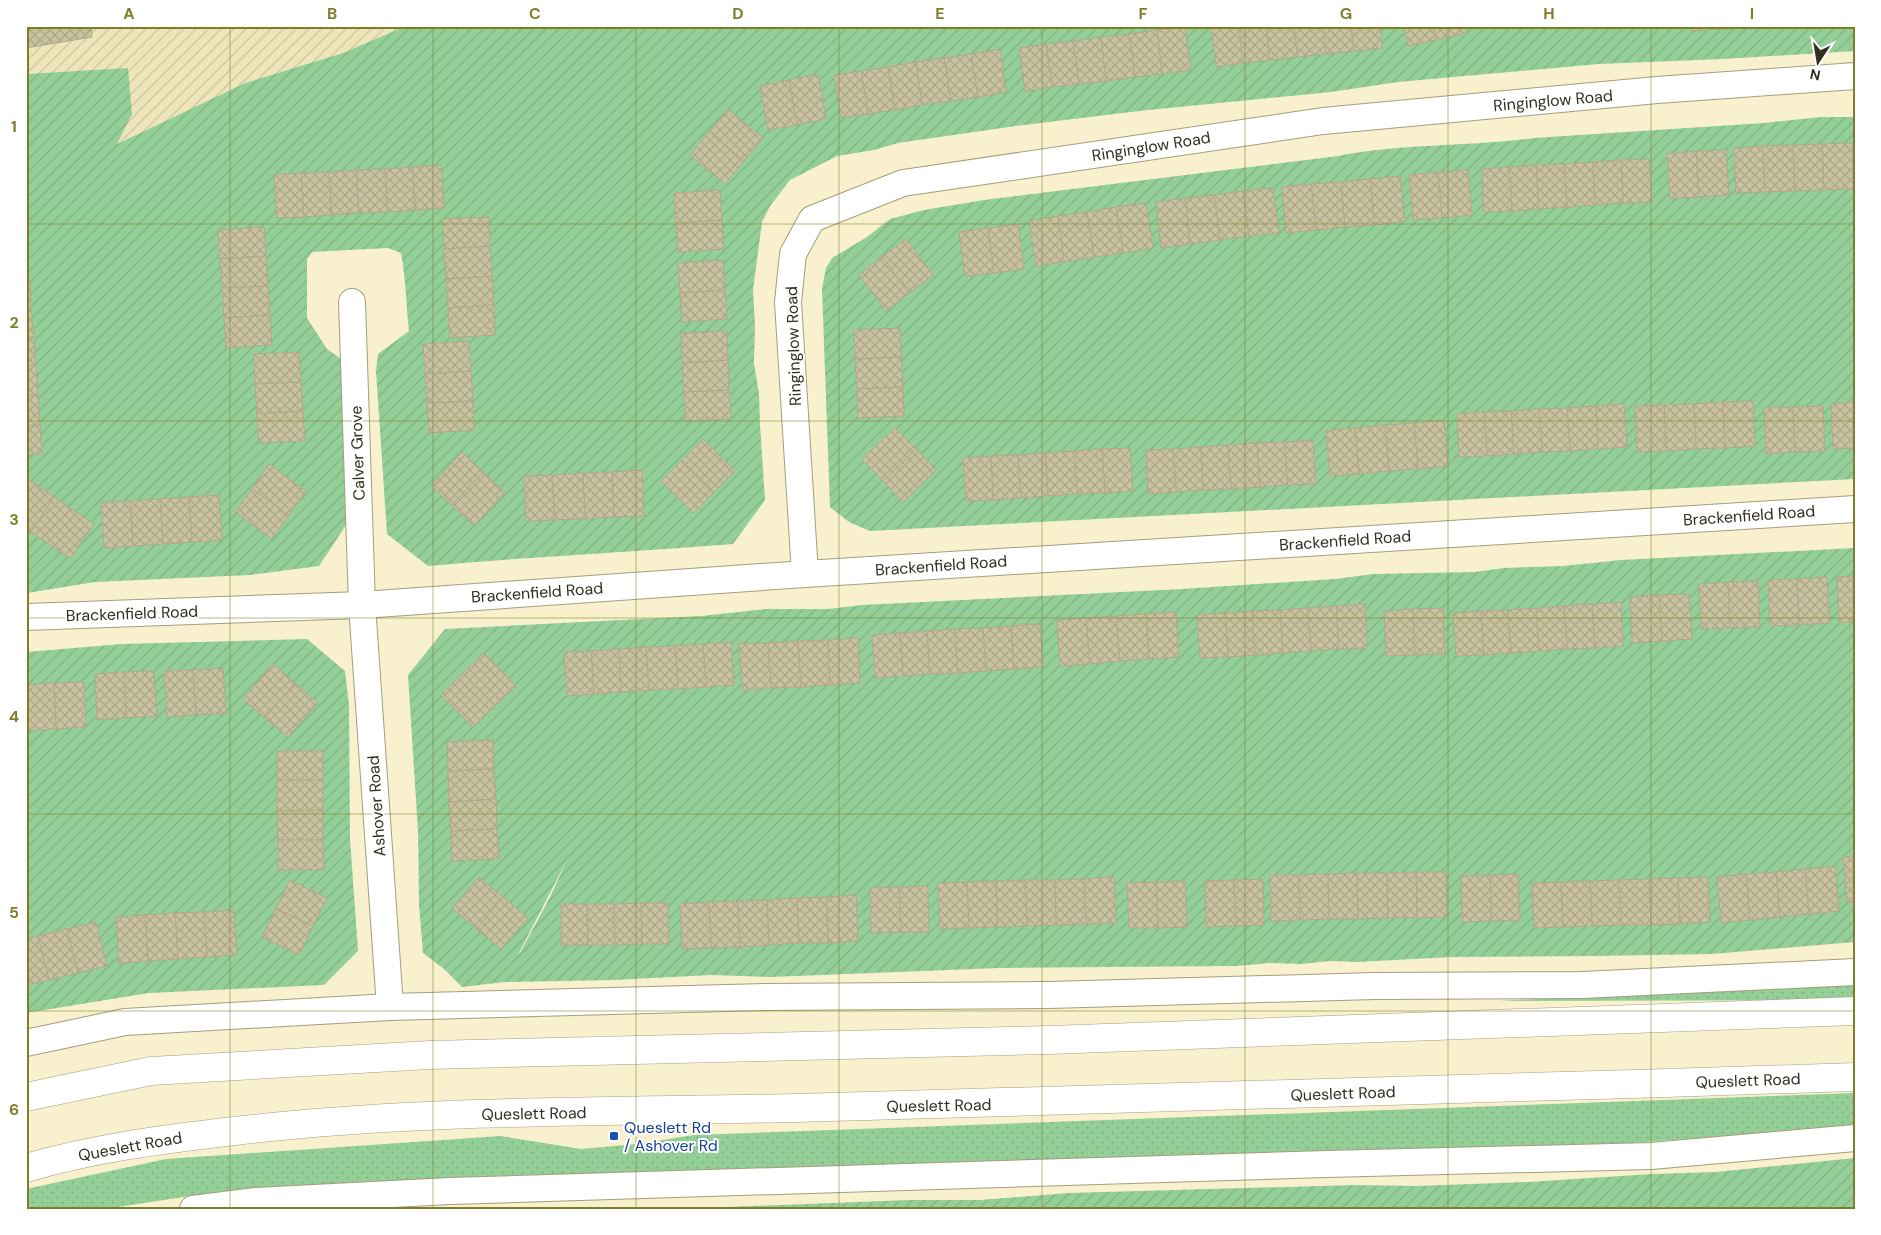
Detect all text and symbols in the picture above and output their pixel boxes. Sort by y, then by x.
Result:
text: A [123,3,135,24]
text: B [327,3,337,24]
text: C [529,3,541,24]
text: D [732,3,744,24]
text: E [935,3,945,24]
text: F [1139,3,1148,24]
text: G [1340,3,1352,24]
text: H [1543,3,1555,24]
text: I [1750,3,1754,24]
north arrow [1794,38,1844,88]
text: N [1808,65,1822,85]
street label: Ringinglow Road [1492,85,1614,116]
text: 1 [11,116,17,137]
street label: Ringinglow Road [1090,127,1212,166]
street label: Ringinglow Road [781,286,806,406]
text: 2 [9,312,19,333]
street label: Calver Grove [345,405,370,501]
street label: Brackenfield Road [1682,500,1816,531]
text: 3 [9,509,19,530]
street label: Brackenfield Road [1278,525,1412,556]
street label: Brackenfield Road [874,550,1008,581]
street label: Brackenfield Road [470,577,604,608]
street label: Brackenfield Road [65,601,199,626]
text: 4 [9,706,19,727]
street label: Ashover Road [362,755,391,857]
text: 5 [9,902,19,923]
street label: Queslett Road [1695,1068,1801,1093]
street label: Queslett Road [1290,1081,1396,1106]
street label: Queslett Road [886,1094,992,1117]
text: 6 [9,1099,19,1120]
street label: Queslett Road [481,1102,587,1125]
place label: Queslett Rd / Ashover Rd [624,1117,718,1156]
street label: Queslett Road [77,1127,184,1166]
marker: Queslett Rd / Ashover Rd [608,1130,620,1142]

